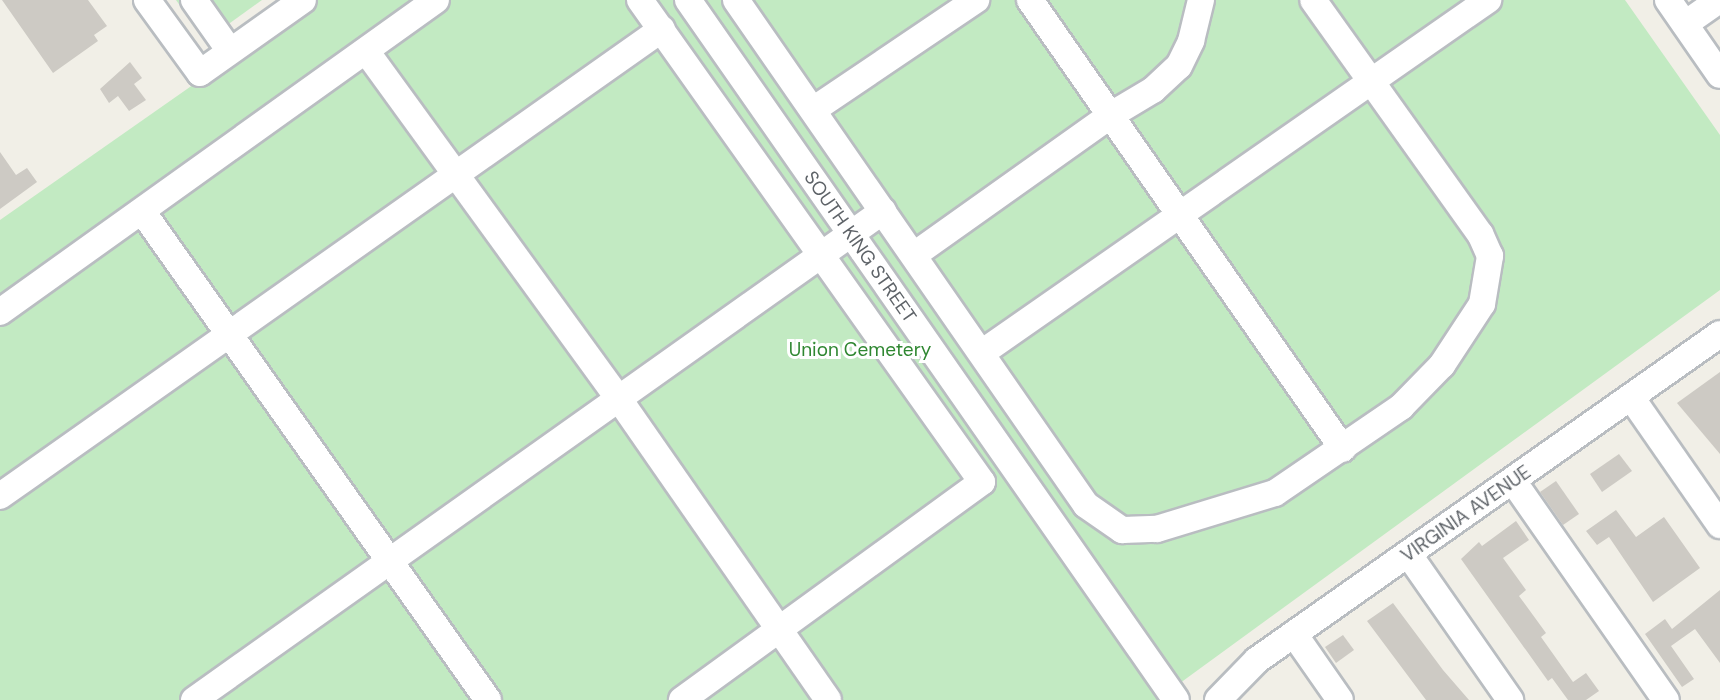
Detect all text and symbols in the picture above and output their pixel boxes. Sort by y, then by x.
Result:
street label: SOUTH KING STREET [799,167,921,327]
park label: Union Cemetery [789,339,931,361]
street label: VIRGINIA AVENUE [1397,461,1535,567]

